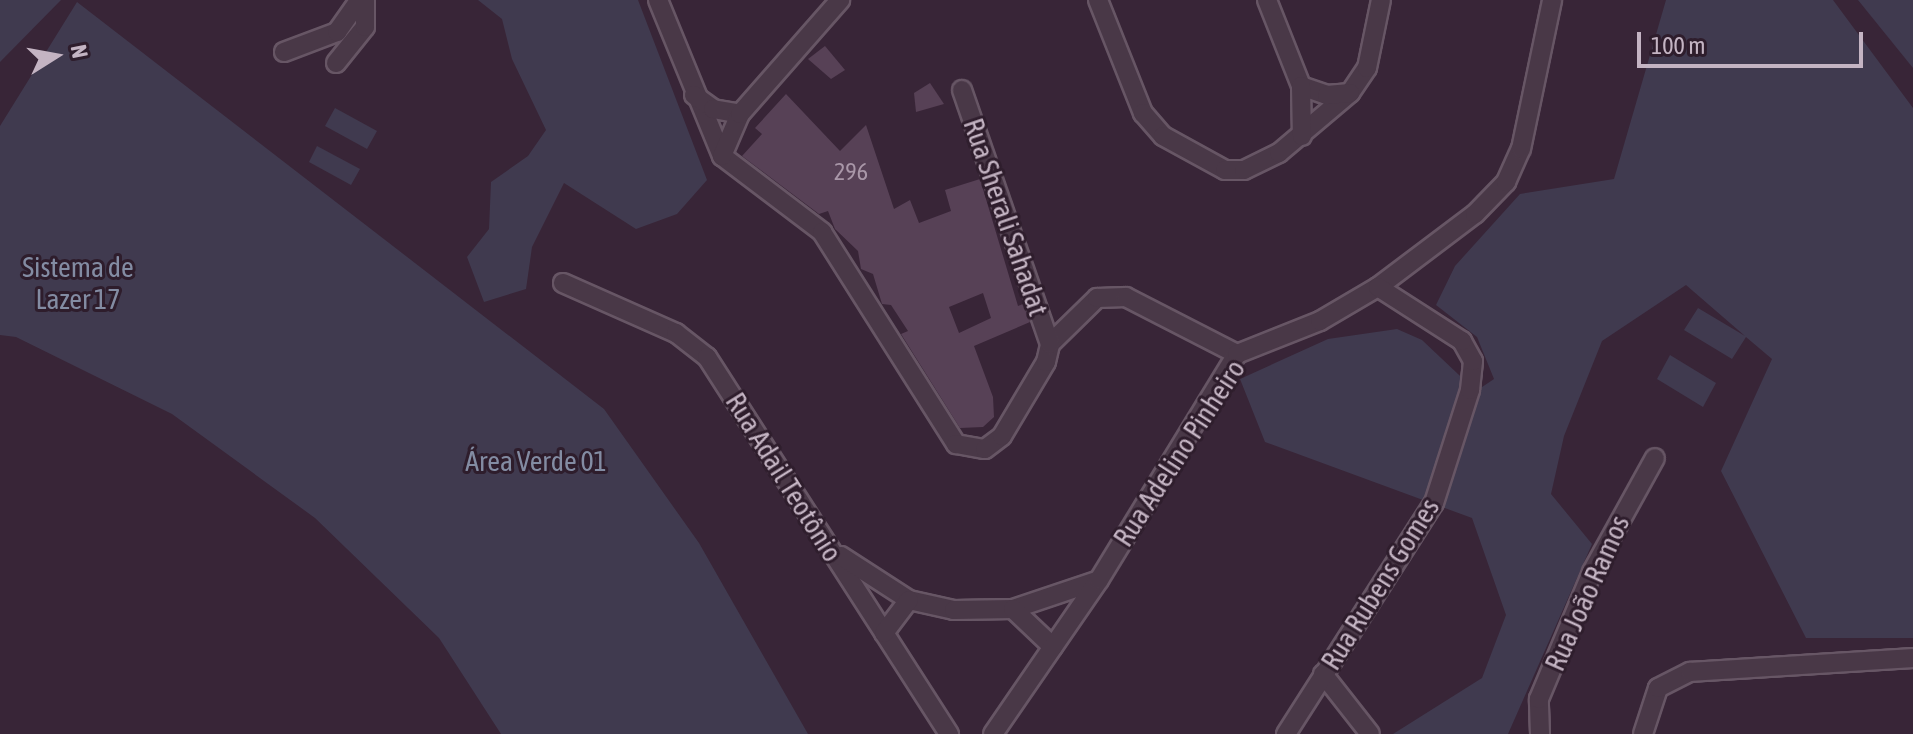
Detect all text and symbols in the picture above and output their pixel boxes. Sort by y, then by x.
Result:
north arrow [16,16,96,96]
scale bar [1641,16,1867,66]
text: 100 m [1651,32,1705,59]
text: N [66,43,94,60]
street label: Rua Sherali Sahadat [956,114,1056,320]
house number: 296 [834,158,868,186]
park label: Sistema de Lazer 17 [22,250,134,316]
street label: Rua Adelino Pinheiro [1106,353,1252,553]
street label: Rua Adail Teotônio [719,386,849,568]
park label: Área Verde 01 [465,444,607,478]
street label: Rua Rubens Gomes [1314,492,1446,676]
street label: Rua João Ramos [1538,510,1636,676]

